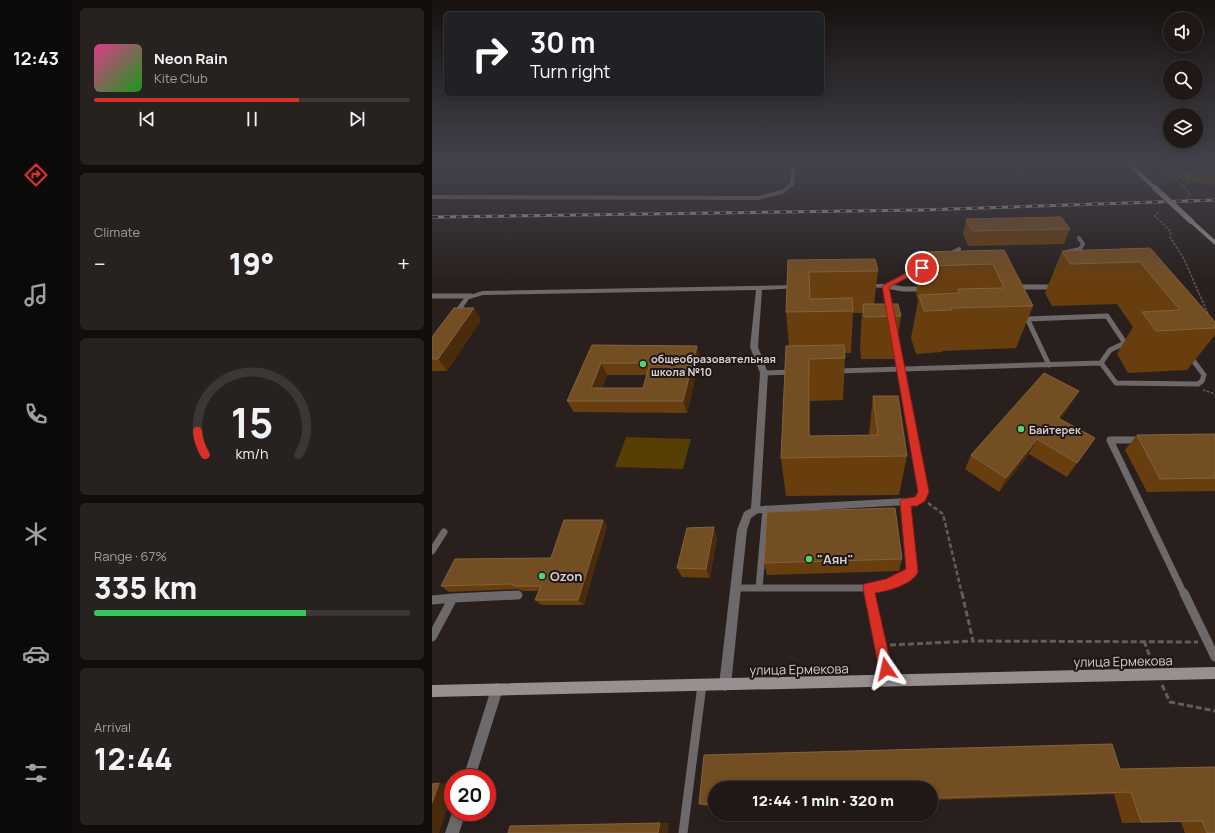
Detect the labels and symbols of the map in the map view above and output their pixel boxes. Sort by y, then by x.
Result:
pin [905,251,939,285]
place label: общеобразовательная школа №10 [651,351,776,379]
marker: общеобразовательная школа №10 [638,359,648,369]
place label: Байтерек [1029,422,1082,437]
marker: Байтерек [1016,424,1026,434]
place label: "Аян" [817,550,854,568]
marker: "Аян" [804,554,814,564]
place label: Ozon [550,567,582,585]
marker: Ozon [537,571,547,581]
position arrow [865,648,907,690]
street label: улица Ермекова [1073,651,1173,671]
street label: улица Ермекова [749,659,849,679]
speed limit sign: 20 [444,769,496,821]

